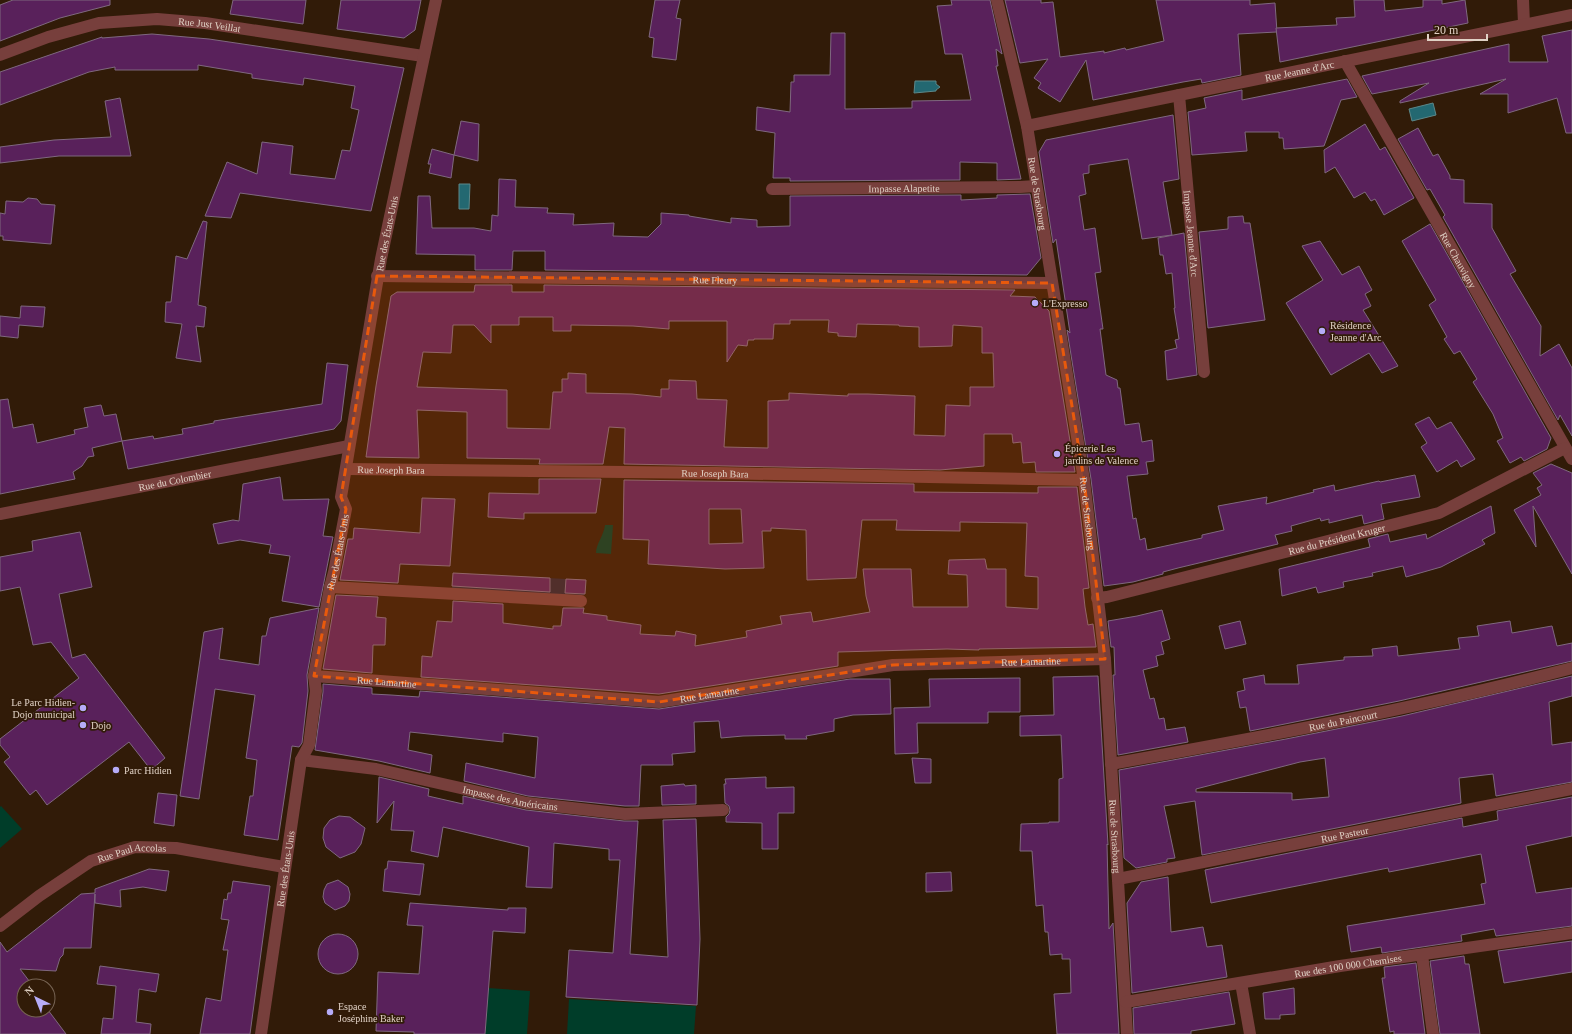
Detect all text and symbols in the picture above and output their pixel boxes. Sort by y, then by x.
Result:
street label: Rue Just Veillat [178,16,241,34]
scale bar [1428,16,1487,42]
text: 20 m [1434,23,1459,37]
street label: Rue Jeanne d'Arc [1264,59,1336,83]
street label: Rue de Strasbourg [1026,156,1049,231]
street label: Impasse Alapetite [868,183,940,194]
street label: Impasse Jeanne d'Arc [1182,190,1200,278]
street label: Rue des États-Unis [374,195,400,272]
street label: Rue Chauvigny [1438,230,1478,290]
street label: Rue Fleury [693,274,737,286]
marker: L'Expresso [1030,298,1040,308]
place label: L'Expresso [1043,298,1088,309]
place label: Résidence Jeanne d'Arc [1330,320,1382,343]
marker: Résidence Jeanne d'Arc [1317,326,1327,336]
place label: Épicerie Les jardins de Valence [1064,443,1139,466]
marker: Épicerie Les jardins de Valence [1052,449,1062,459]
street label: Rue Joseph Bara [357,464,425,476]
street label: Rue du Colombier [137,468,213,493]
street label: Rue Joseph Bara [681,468,749,480]
street label: Rue de Strasbourg [1078,476,1097,551]
street label: Rue des États-Unis [325,513,351,591]
street label: Rue du Président Kruger [1287,522,1387,557]
street label: Rue Lamartine [1001,655,1062,668]
street label: Rue Lamartine [357,674,418,690]
street label: Rue Lamartine [679,684,740,705]
place label: Le Parc Hidien- Dojo municipal [11,697,75,720]
marker: Le Parc Hidien- Dojo municipal [78,703,88,713]
street label: Rue du Paincourt [1308,709,1378,733]
marker: Dojo [78,720,88,730]
place label: Dojo [91,720,111,731]
marker: Parc Hidien [111,765,121,775]
place label: Parc Hidien [124,765,172,776]
street label: Impasse des Américains [462,784,559,812]
street label: Rue de Strasbourg [1107,799,1123,874]
street label: Rue Pasteur [1320,824,1370,845]
street label: Rue des États-Unis [275,830,297,908]
street label: Rue Paul Accolas [96,842,166,865]
street label: Rue des 100 000 Chemises [1294,952,1403,980]
north arrow [16,978,56,1018]
text: N [22,984,36,998]
place label: Espace Joséphine Baker [338,1001,404,1024]
marker: Espace Joséphine Baker [325,1007,335,1017]

